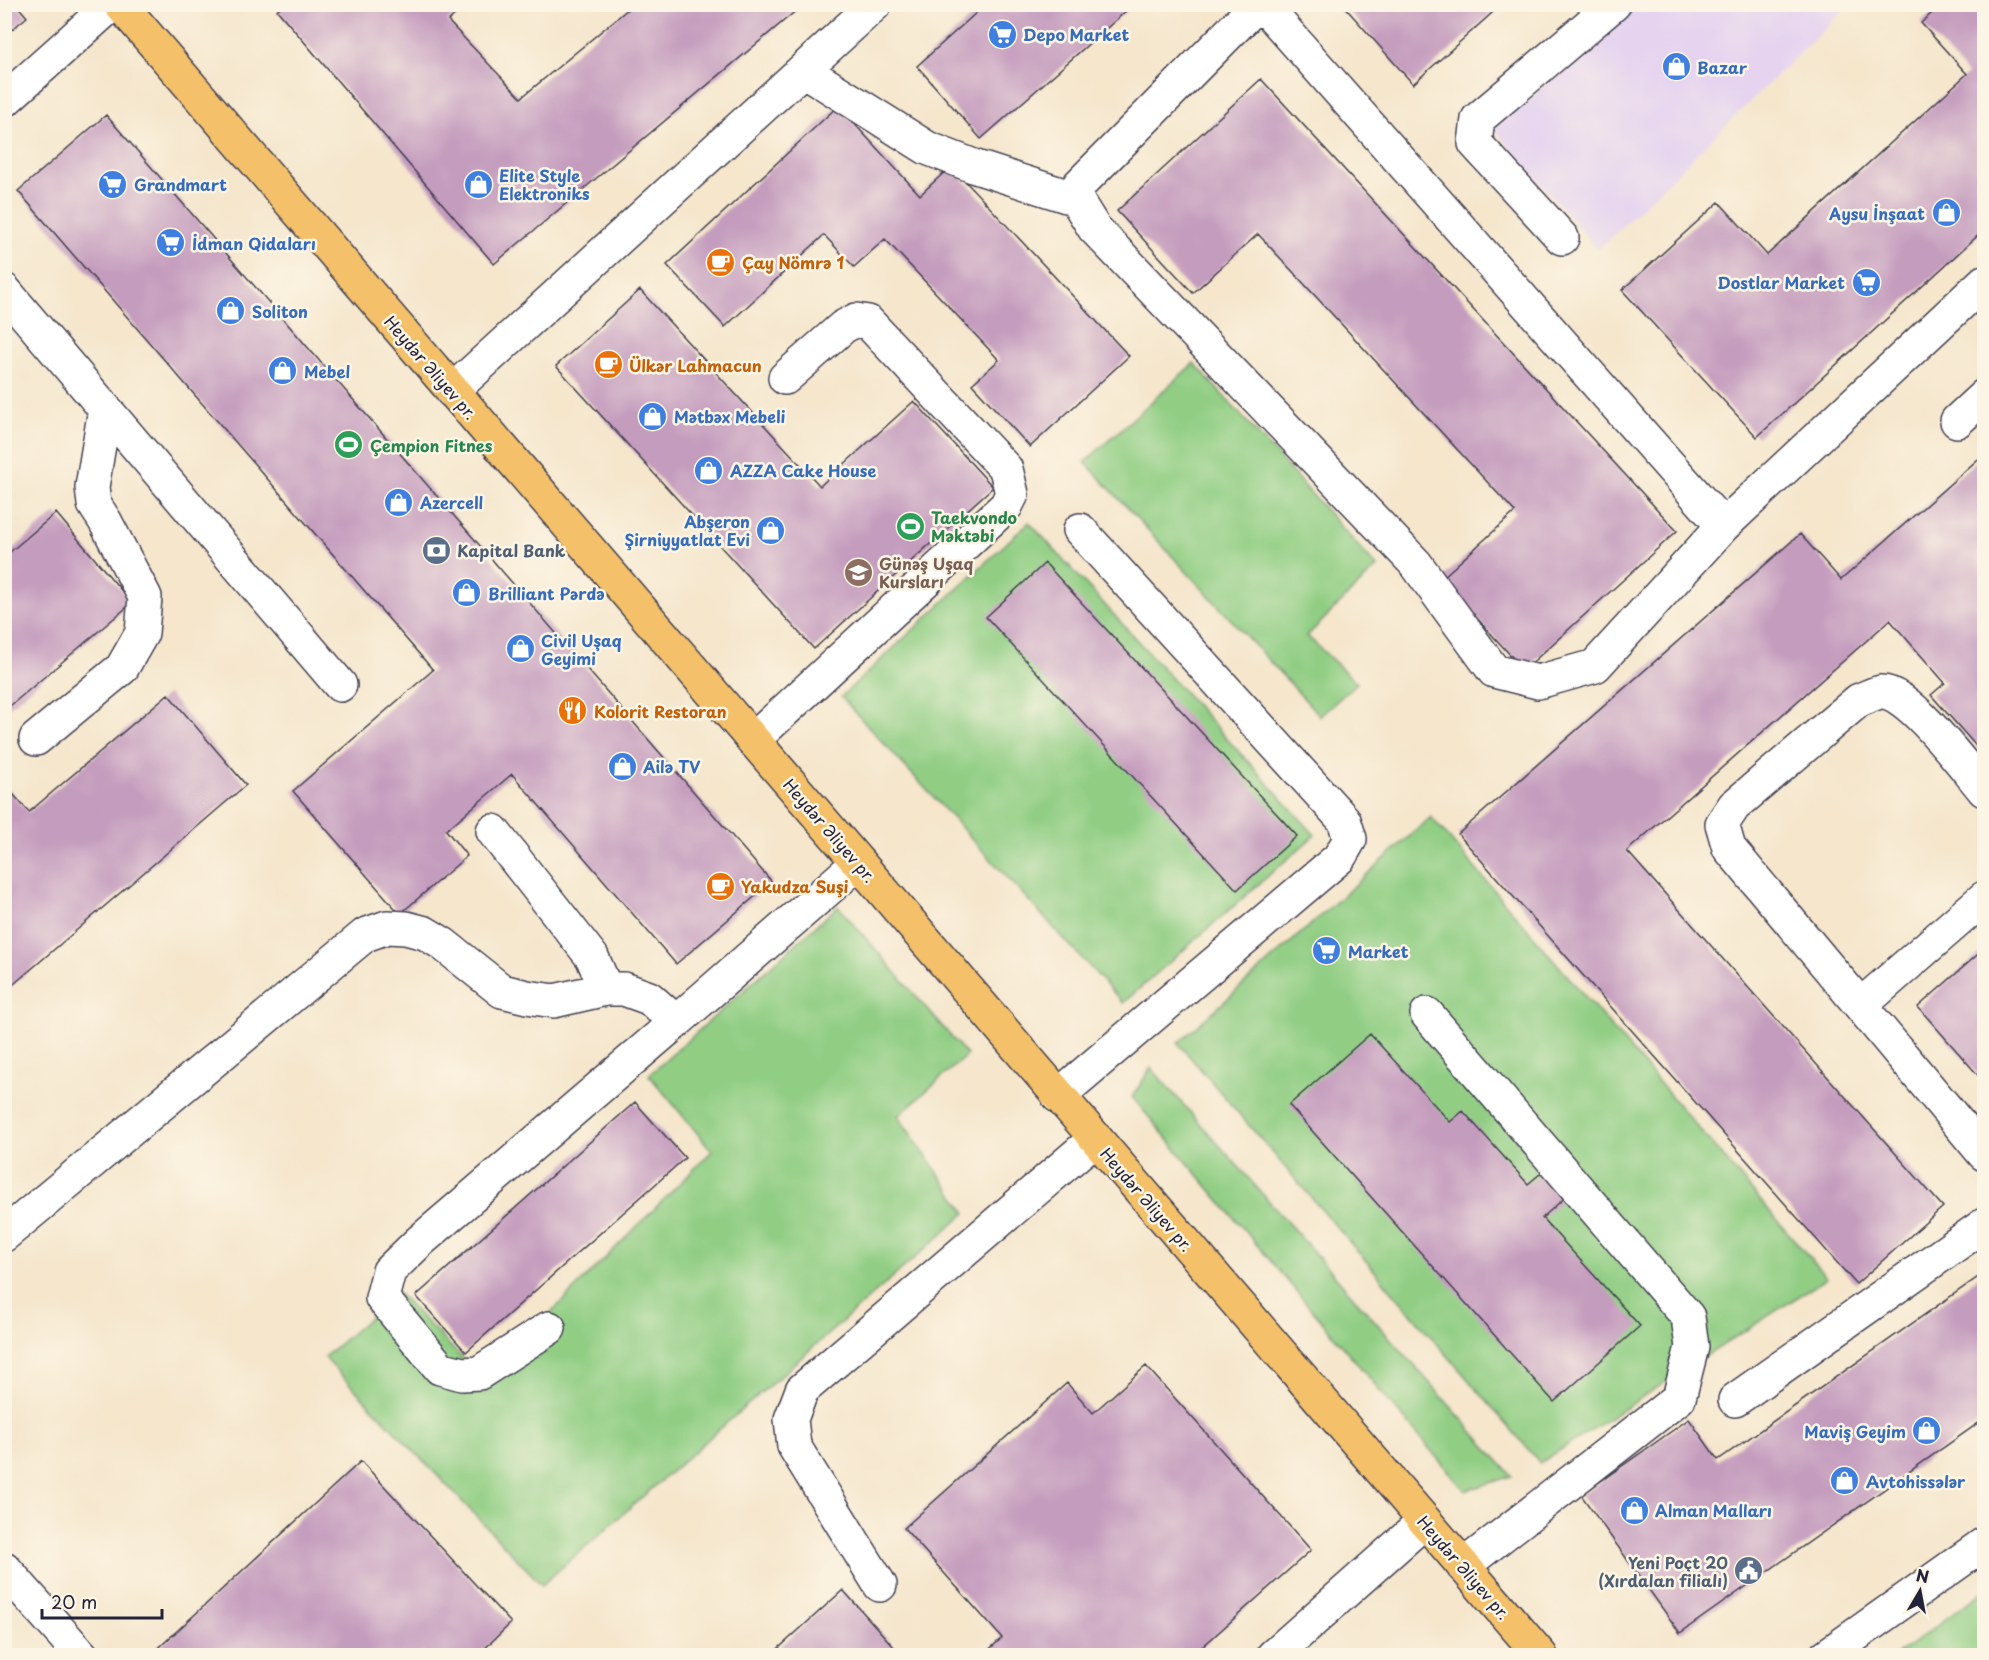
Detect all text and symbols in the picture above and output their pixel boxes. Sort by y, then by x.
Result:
supermarket icon: Depo Market [986,18,1018,50]
place label: Depo Market [1023,22,1130,46]
shop icon: Bazar [1660,51,1692,83]
place label: Bazar [1697,55,1748,79]
place label: Elite Style Elektroniks [499,163,590,205]
supermarket icon: Grandmart [97,168,129,200]
shop icon: Elite Style Elektroniks [462,168,494,200]
place label: Grandmart [134,172,227,196]
shop icon: Aysu İnşaat [1930,197,1962,229]
place label: Aysu İnşaat [1828,201,1925,225]
supermarket icon: İdman Qidaları [155,227,187,259]
place label: İdman Qidaları [192,231,316,255]
cafe icon: Çay Nömrə 1 [705,246,737,278]
place label: Çay Nömrə 1 [742,250,844,274]
supermarket icon: Dostlar Market [1850,266,1882,298]
place label: Dostlar Market [1717,270,1845,294]
shop icon: Soliton [215,295,247,327]
place label: Soliton [252,299,308,323]
street label: Heydər Əliyev pr. [379,310,483,424]
cafe icon: Ülkər Lahmacun [592,349,624,381]
place label: Ülkər Lahmacun [629,353,762,377]
shop icon: Mebel [267,355,299,387]
place label: Mebel [304,359,350,383]
shop icon: Mətbəx Mebeli [637,400,669,432]
place label: Mətbəx Mebeli [674,404,785,428]
sports icon: Çempion Fitnes [333,429,365,461]
place label: Çempion Fitnes [370,433,493,457]
shop icon: AZZA Cake House [693,454,725,486]
place label: AZZA Cake House [729,458,876,482]
shop icon: Azercell [383,486,415,518]
place label: Azercell [419,490,483,514]
place label: Taekvondo Məktəbi [931,505,1017,547]
place label: Abşeron Şirniyyatlat Evi [624,509,750,551]
sports icon: Taekvondo Məktəbi [894,510,926,542]
shop icon: Abşeron Şirniyyatlat Evi [755,514,787,546]
bank icon: Kapital Bank [420,534,452,566]
place label: Kapital Bank [457,538,566,562]
place label: Günəş Uşaq Kursları [879,551,974,593]
school or university icon: Günəş Uşaq Kursları [842,556,874,588]
shop icon: Brilliant Pərdə [451,577,483,609]
place label: Brilliant Pərdə [488,581,605,605]
place label: Civil Uşaq Geyimi [541,628,622,670]
shop icon: Civil Uşaq Geyimi [504,633,536,665]
restaurant icon: Kolorit Restoran [557,695,589,727]
place label: Kolorit Restoran [594,699,727,723]
shop icon: Ailə TV [606,750,638,782]
place label: Ailə TV [642,754,701,778]
street label: Heydər Əliyev pr. [778,773,882,887]
cafe icon: Yakudza Suşi [704,870,736,902]
place label: Yakudza Suşi [741,874,849,898]
supermarket icon: Market [1311,935,1343,967]
place label: Market [1348,939,1409,963]
street label: Heydər Əliyev pr. [1095,1142,1199,1256]
shop icon: Maviş Geyim [1911,1415,1943,1447]
place label: Maviş Geyim [1804,1419,1906,1443]
shop icon: Avtohissələr [1829,1465,1861,1497]
place label: Avtohissələr [1866,1469,1966,1493]
shop icon: Alman Malları [1618,1494,1650,1526]
place label: Alman Malları [1655,1498,1772,1522]
street label: Heydər Əliyev pr. [1412,1510,1516,1624]
place label: Yeni Poçt 20 (Xırdalan filialı) [1598,1550,1728,1592]
public building icon: Yeni Poçt 20 (Xırdalan filialı) [1733,1555,1765,1587]
north arrow [1890,1561,1950,1621]
text: N [1914,1562,1931,1588]
scale bar [42,1582,162,1620]
text: 20 m [51,1588,97,1615]

